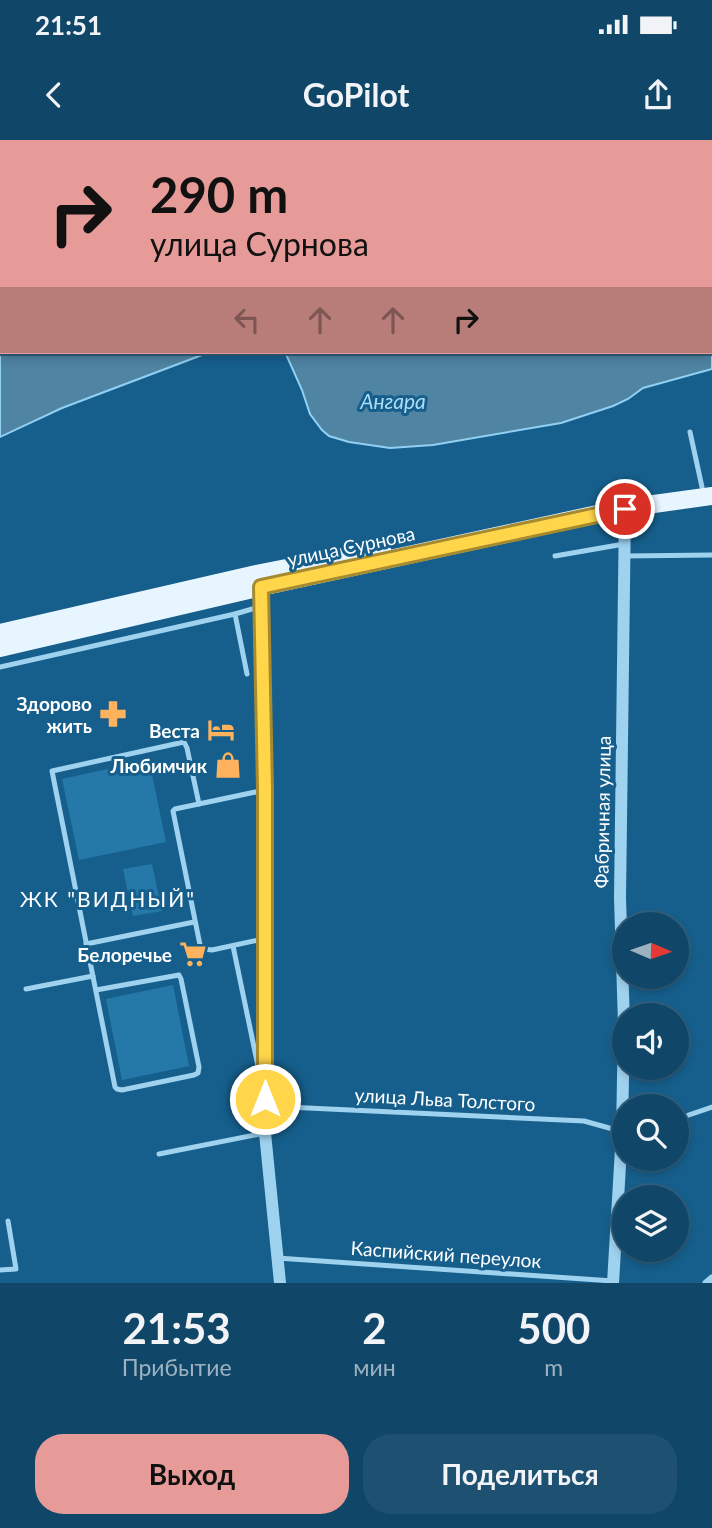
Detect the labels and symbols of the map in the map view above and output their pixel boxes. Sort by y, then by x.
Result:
water label: Ангара [359,388,426,413]
pin [595,479,655,539]
street label: улица Сурнова [285,521,417,571]
place label: Здорово жить [16,692,92,737]
pharmacy icon: Здорово жить [98,699,128,729]
hotel icon: Веста [206,715,236,745]
place label: Веста [149,719,200,742]
street label: Фабричная улица [589,735,615,889]
shop icon: Любимчик [213,750,243,780]
place label: Любимчик [109,754,208,777]
district label: ЖК "ВИДНЫЙ" [20,886,196,911]
north arrow [612,912,690,989]
supermarket icon: Белоречье [178,939,208,969]
place label: Белоречье [77,943,172,966]
position arrow [228,1062,302,1136]
street label: улица Льва Толстого [354,1083,536,1115]
street label: Каспийский переулок [350,1236,542,1272]

